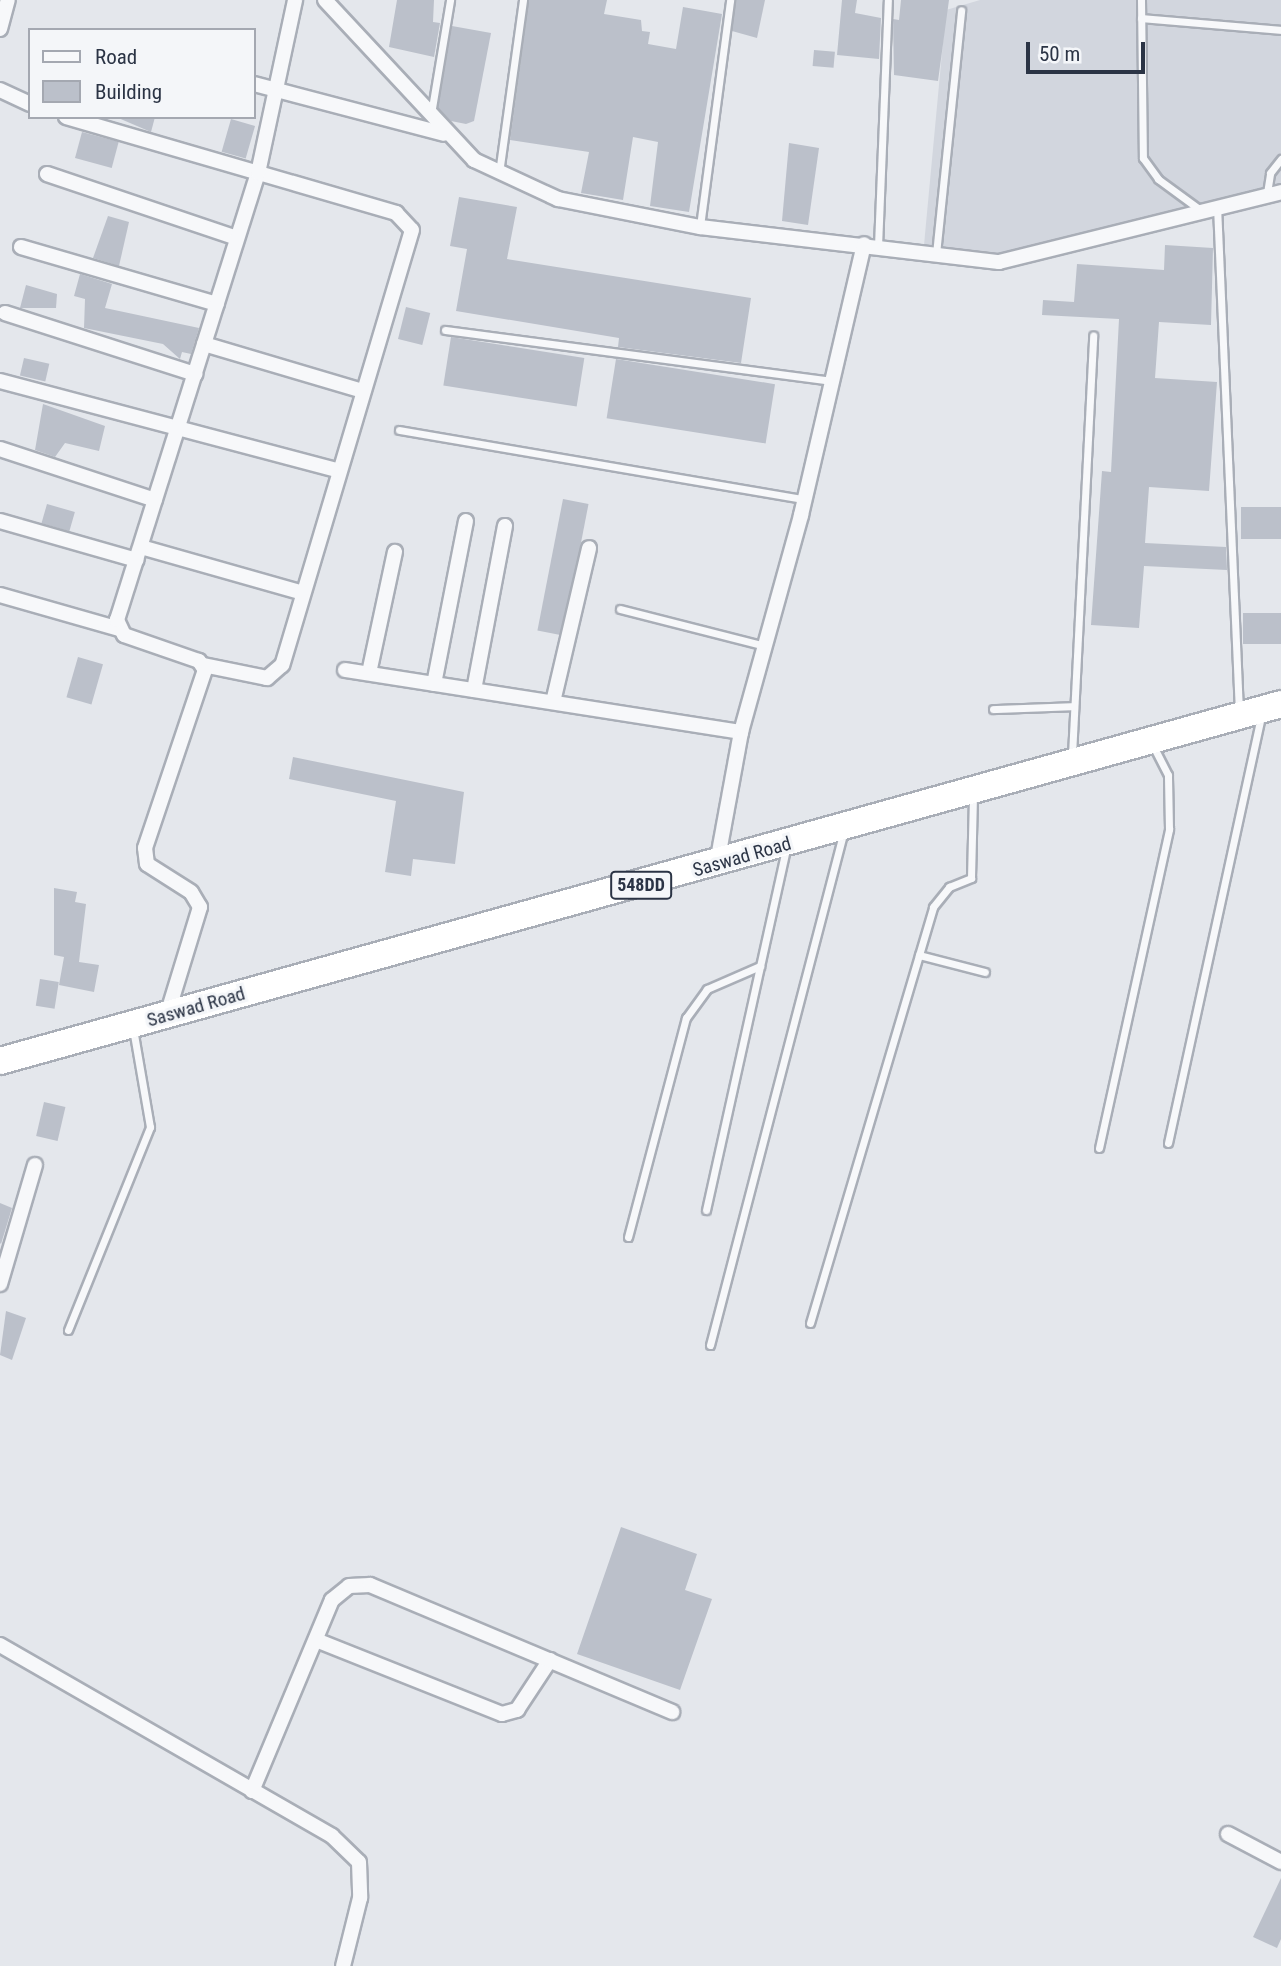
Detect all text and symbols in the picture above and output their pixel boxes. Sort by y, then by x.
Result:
legend [28,28,256,119]
scale bar [1029,28,1148,72]
text: 50 m [1039,42,1080,66]
text: Road [95,45,137,69]
text: Building [95,80,162,104]
street label: Saswad Road [690,832,794,882]
road number: 548DD [610,870,672,900]
street label: Saswad Road [144,982,248,1032]

